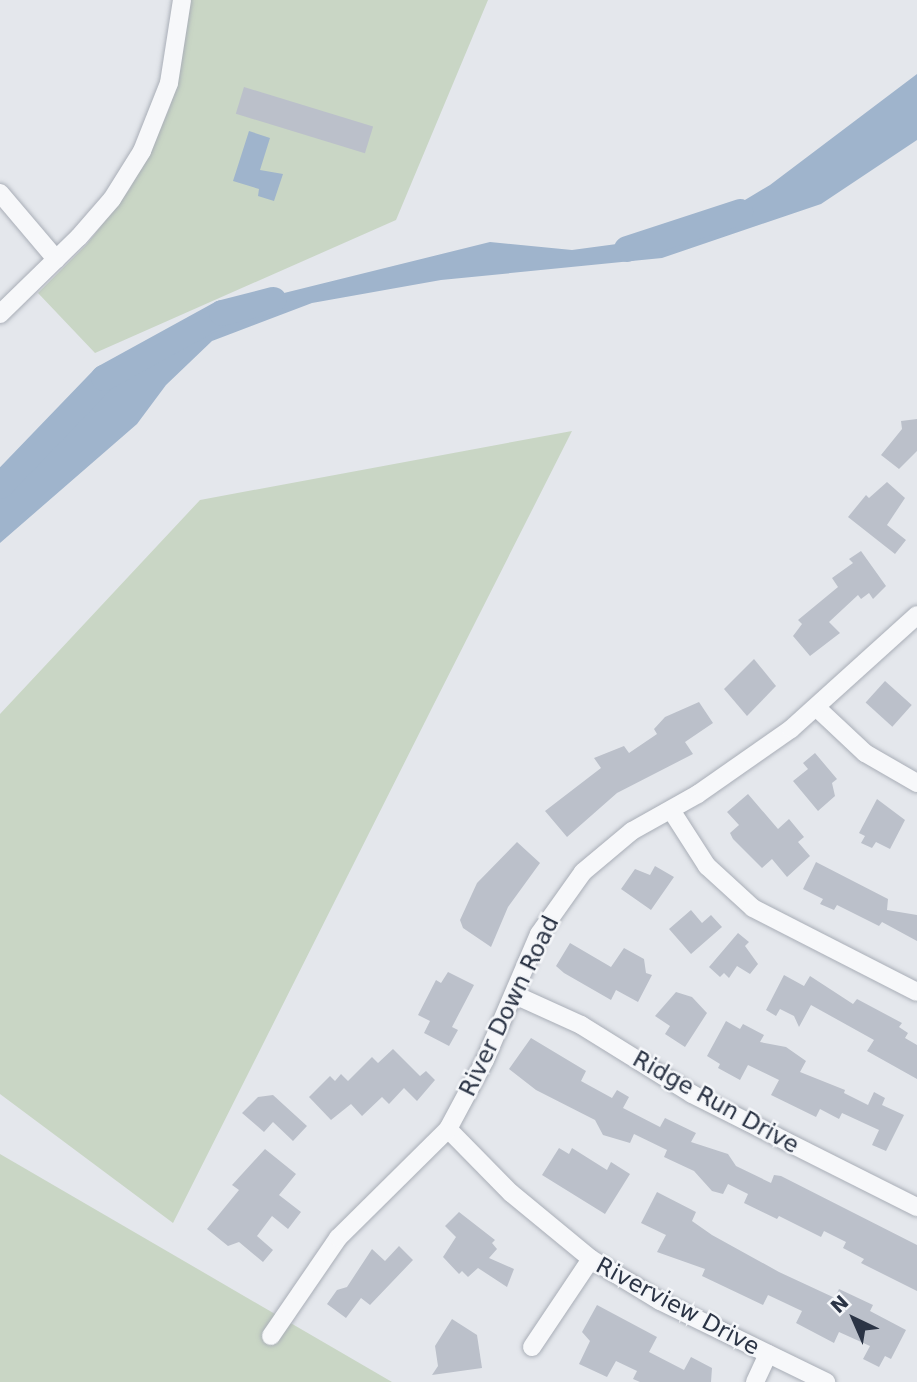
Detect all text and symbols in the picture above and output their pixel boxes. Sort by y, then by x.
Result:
street label: River Down Road [453,911,565,1101]
street label: Ridge Run Drive [628,1045,804,1159]
street label: Riverview Drive [592,1251,764,1361]
north arrow [819,1284,889,1354]
text: N [826,1290,853,1317]

